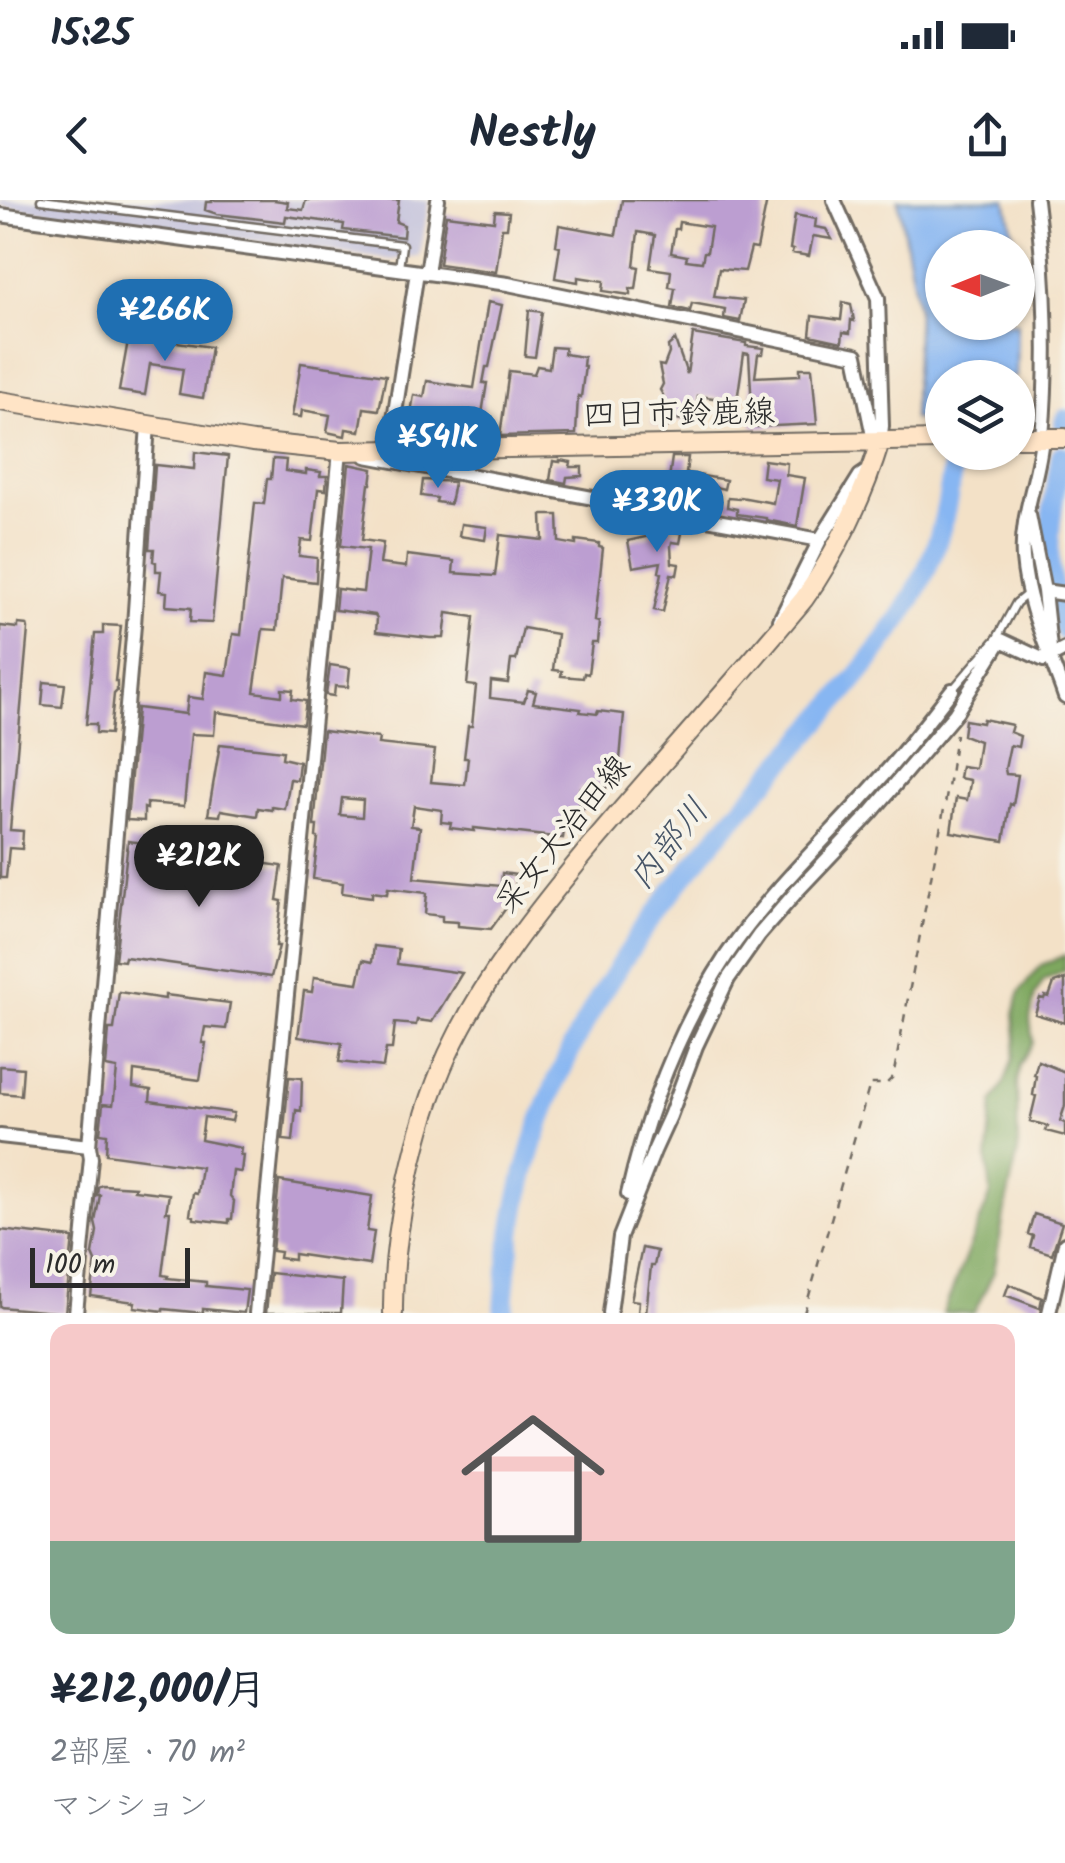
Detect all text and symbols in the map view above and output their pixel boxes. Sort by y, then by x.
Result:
text: 15:25 [50,5,131,65]
text: Nestly [469,99,596,171]
icon: back [50,108,105,163]
icon: share [960,108,1015,163]
north arrow [925,230,1035,340]
map controls [925,230,1035,470]
pin: ¥266K [95,279,235,364]
text: ¥266K [119,286,211,337]
button: layers [925,360,1035,470]
street label: 四日市鈴鹿線 [583,388,775,442]
pin: ¥541K [368,406,508,491]
text: ¥541K [397,413,479,464]
pin: ¥330K [587,470,727,555]
text: ¥330K [612,477,702,528]
street label: 采女大治田線 [484,744,644,926]
water label: 内部川 [615,787,725,903]
pin: ¥212K [129,825,269,910]
text: ¥212K [156,832,242,883]
scale bar [30,1243,190,1288]
text: 100 m [45,1243,115,1288]
icon: home [443,1389,623,1569]
text: ¥212,000/月 [50,1658,267,1725]
text: 2部屋 · 70 m² [50,1728,245,1779]
text: マンション [50,1782,209,1833]

